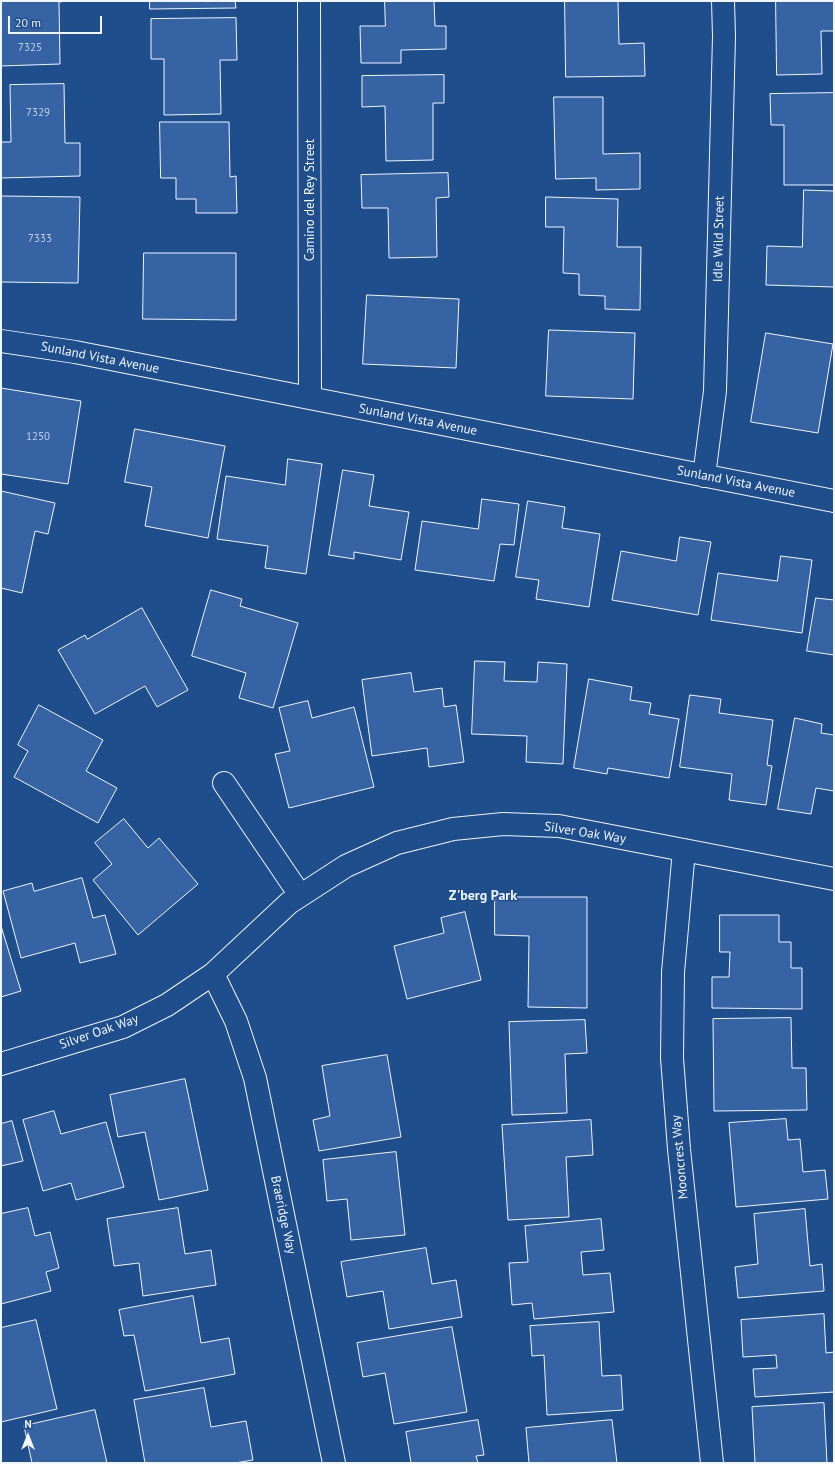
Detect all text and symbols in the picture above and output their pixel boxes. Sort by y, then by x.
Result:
scale bar [10,8,104,34]
text: 20 m [15,15,41,30]
house number: 7325 [18,41,42,55]
house number: 7329 [26,106,50,120]
street label: Camino del Rey Street [302,139,318,261]
street label: Idle Wild Street [710,196,728,282]
house number: 7333 [28,232,52,246]
street label: Sunland Vista Avenue [40,339,160,377]
street label: Sunland Vista Avenue [358,401,478,439]
house number: 1250 [26,430,50,444]
street label: Sunland Vista Avenue [676,463,796,501]
street label: Silver Oak Way [543,819,627,847]
district label: Z'berg Park [449,888,517,904]
street label: Silver Oak Way [57,1011,141,1053]
street label: Mooncrest Way [669,1114,691,1200]
street label: Braeridge Way [267,1174,299,1256]
north arrow [8,1416,48,1456]
text: N [24,1417,32,1431]

